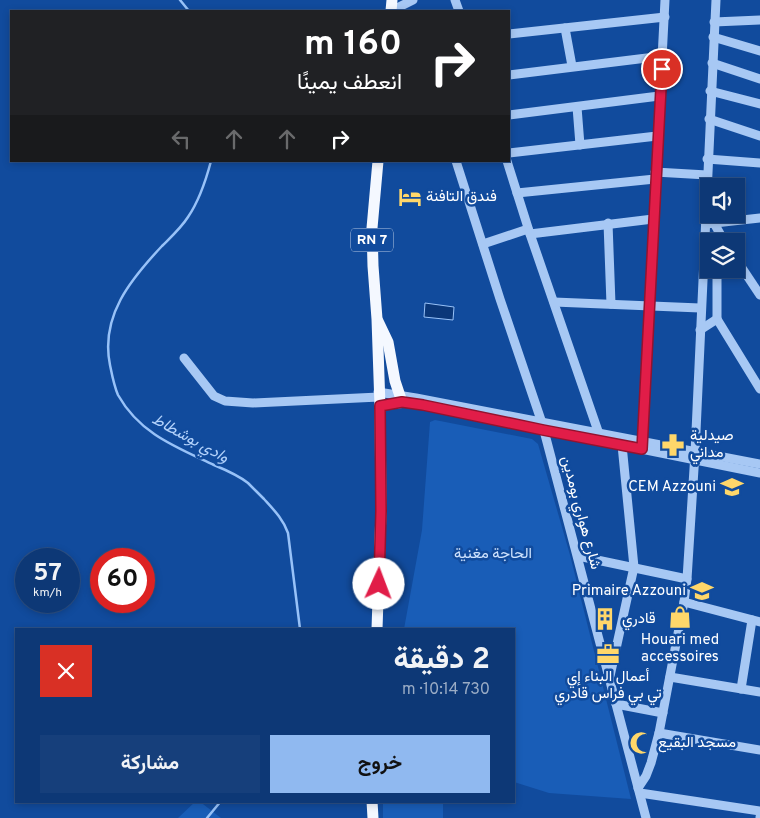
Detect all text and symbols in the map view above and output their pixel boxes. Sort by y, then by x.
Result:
text: 160 m [304,23,402,67]
icon: right [420,30,485,95]
pin [641,48,683,90]
icon: arrive [648,55,676,83]
text: انعطف يمينًا [297,70,402,97]
icon: left [167,125,195,153]
icon: ahead [220,125,248,153]
icon: ahead [273,125,301,153]
icon: right [326,125,354,153]
map controls [700,178,745,278]
button: sound [700,178,745,223]
hotel icon: فندق التافنة [397,184,423,210]
place label: فندق التافنة [426,188,497,207]
road number: RN 7 [351,228,393,252]
button: layers [700,233,745,278]
water label: وادي بوشطاط [147,410,232,470]
place label: صيدلية مداني [690,427,734,465]
pharmacy icon: صيدلية مداني [660,432,686,458]
street label: شارع هواري بومدين [554,454,604,572]
school or university icon: CEM Azzouni [719,474,745,500]
place label: CEM Azzouni [628,478,716,497]
park label: الحاجة مغنية [454,545,532,564]
speed limit sign: 60 [90,548,155,613]
position arrow [352,557,404,609]
text: 57 [33,558,62,590]
school or university icon: Primaire Azzouni [689,578,715,604]
place label: Primaire Azzouni [572,582,686,601]
text: km/h [33,585,62,601]
shop icon: Houari med accessoires [667,604,693,630]
building icon: قادري [592,606,618,632]
place label: قادري [622,610,656,631]
place label: Houari med accessoires [641,631,719,667]
office icon: أعمال البناء إي تي بي فراس قادري [595,641,621,667]
text: 2 دقيقة [393,642,490,679]
button: close [40,645,92,697]
place label: أعمال البناء إي تي بي فراس قادري [555,668,662,706]
text: 730 m · 10:14 [402,680,490,700]
mosque icon: مسجد البقيع [628,730,654,756]
place label: مسجد البقيع [658,734,736,753]
button: مشاركة [40,735,260,793]
button: خروج [270,735,490,793]

